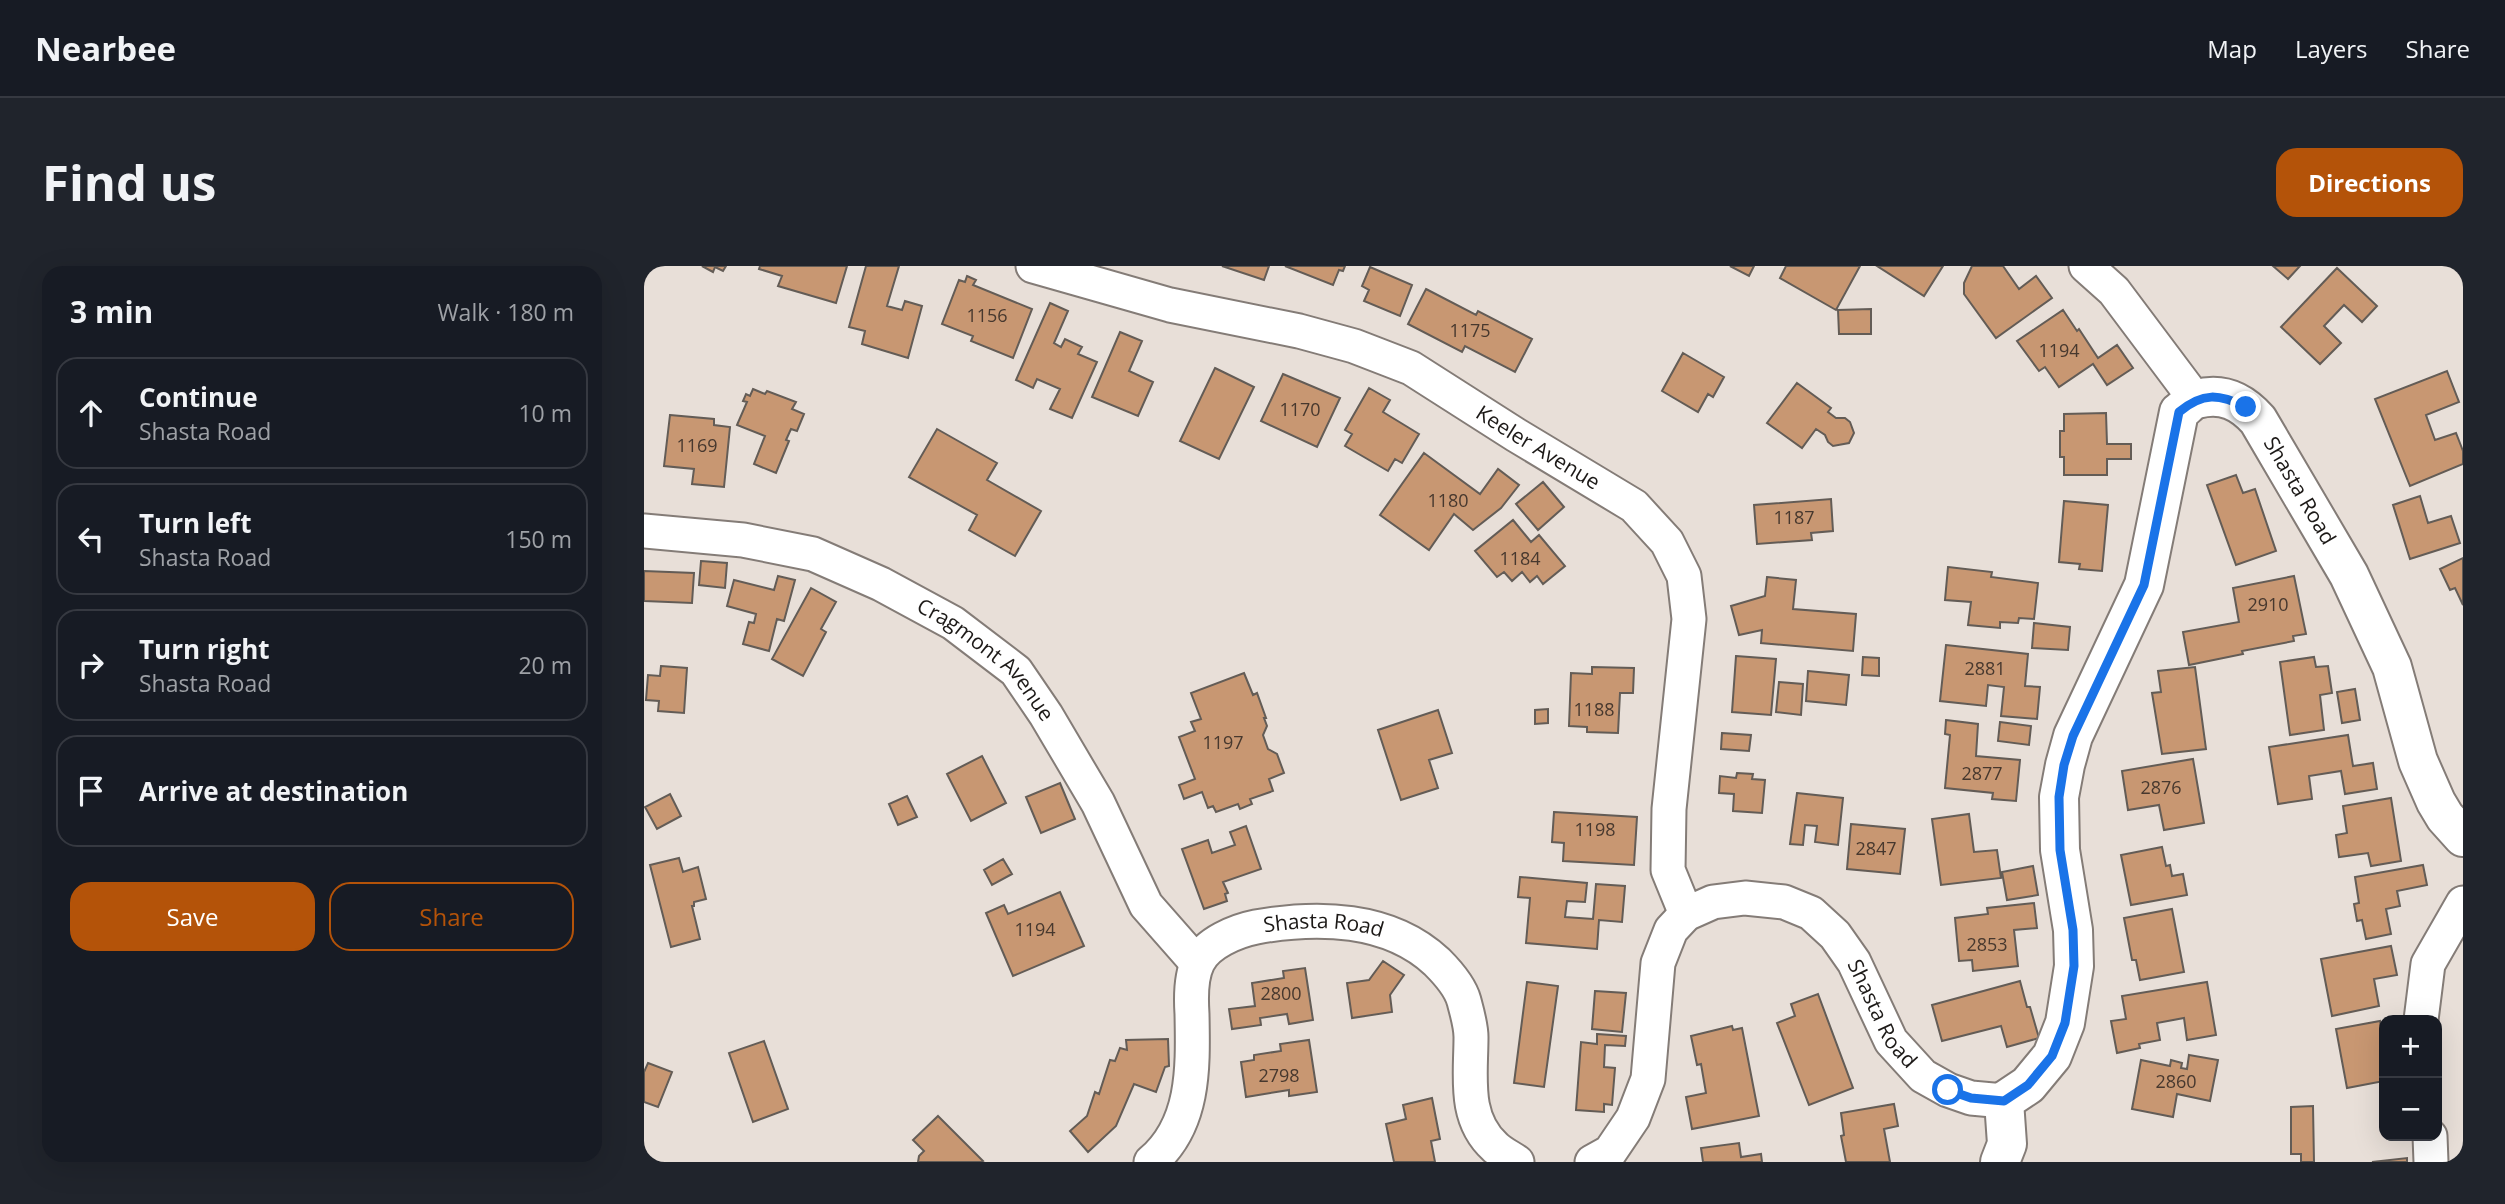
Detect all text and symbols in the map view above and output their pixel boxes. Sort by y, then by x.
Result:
text: Nearbee [35,26,176,71]
text: Map [2207,32,2257,65]
text: Layers [2295,32,2368,65]
text: Share [2406,32,2470,65]
button: Directions [2276,148,2463,217]
text: Find us [42,149,216,215]
text: 3 min [70,291,153,332]
text: Walk · 180 m [437,296,574,328]
house number: 1156 [966,303,1008,327]
house number: 1175 [1449,318,1491,342]
house number: 1194 [2038,338,2080,362]
text: Continue [139,379,258,415]
route end [2230,391,2261,422]
icon: ahead [72,394,110,432]
text: 10 m [518,397,572,429]
house number: 1170 [1279,397,1321,421]
street label: Keeler Avenue [1471,398,1606,495]
text: Shasta Road [139,415,271,447]
street label: Shasta Road [2258,431,2343,549]
house number: 1169 [676,433,718,457]
house number: 1180 [1427,488,1469,512]
text: Turn left [139,505,251,541]
house number: 1187 [1773,505,1815,529]
icon: left [72,520,110,558]
text: 150 m [505,523,572,555]
text: Shasta Road [139,541,271,573]
house number: 1184 [1499,546,1541,570]
street label: Cragmont Avenue [913,591,1061,726]
house number: 2910 [2247,592,2289,616]
text: Turn right [139,631,270,667]
icon: right [72,646,110,684]
text: 20 m [518,649,572,681]
house number: 2881 [1964,656,2006,680]
text: Shasta Road [139,667,271,699]
house number: 1188 [1573,697,1615,721]
house number: 1197 [1202,730,1244,754]
house number: 2877 [1961,761,2003,785]
icon: arrive [72,772,110,810]
text: Arrive at destination [139,773,408,809]
house number: 2876 [2140,775,2182,799]
house number: 1198 [1574,817,1616,841]
house number: 2847 [1855,836,1897,860]
button: Save [70,882,315,951]
button: Share [329,882,574,951]
street label: Shasta Road [1261,906,1387,943]
house number: 1194 [1014,917,1056,941]
house number: 2853 [1966,932,2008,956]
street label: Shasta Road [1842,954,1924,1074]
house number: 2800 [1260,981,1302,1005]
map controls [2379,1015,2442,1141]
button: + [2379,1015,2442,1078]
house number: 2798 [1258,1063,1300,1087]
house number: 2860 [2155,1069,2197,1093]
route start [1932,1074,1963,1105]
button: − [2379,1078,2442,1141]

